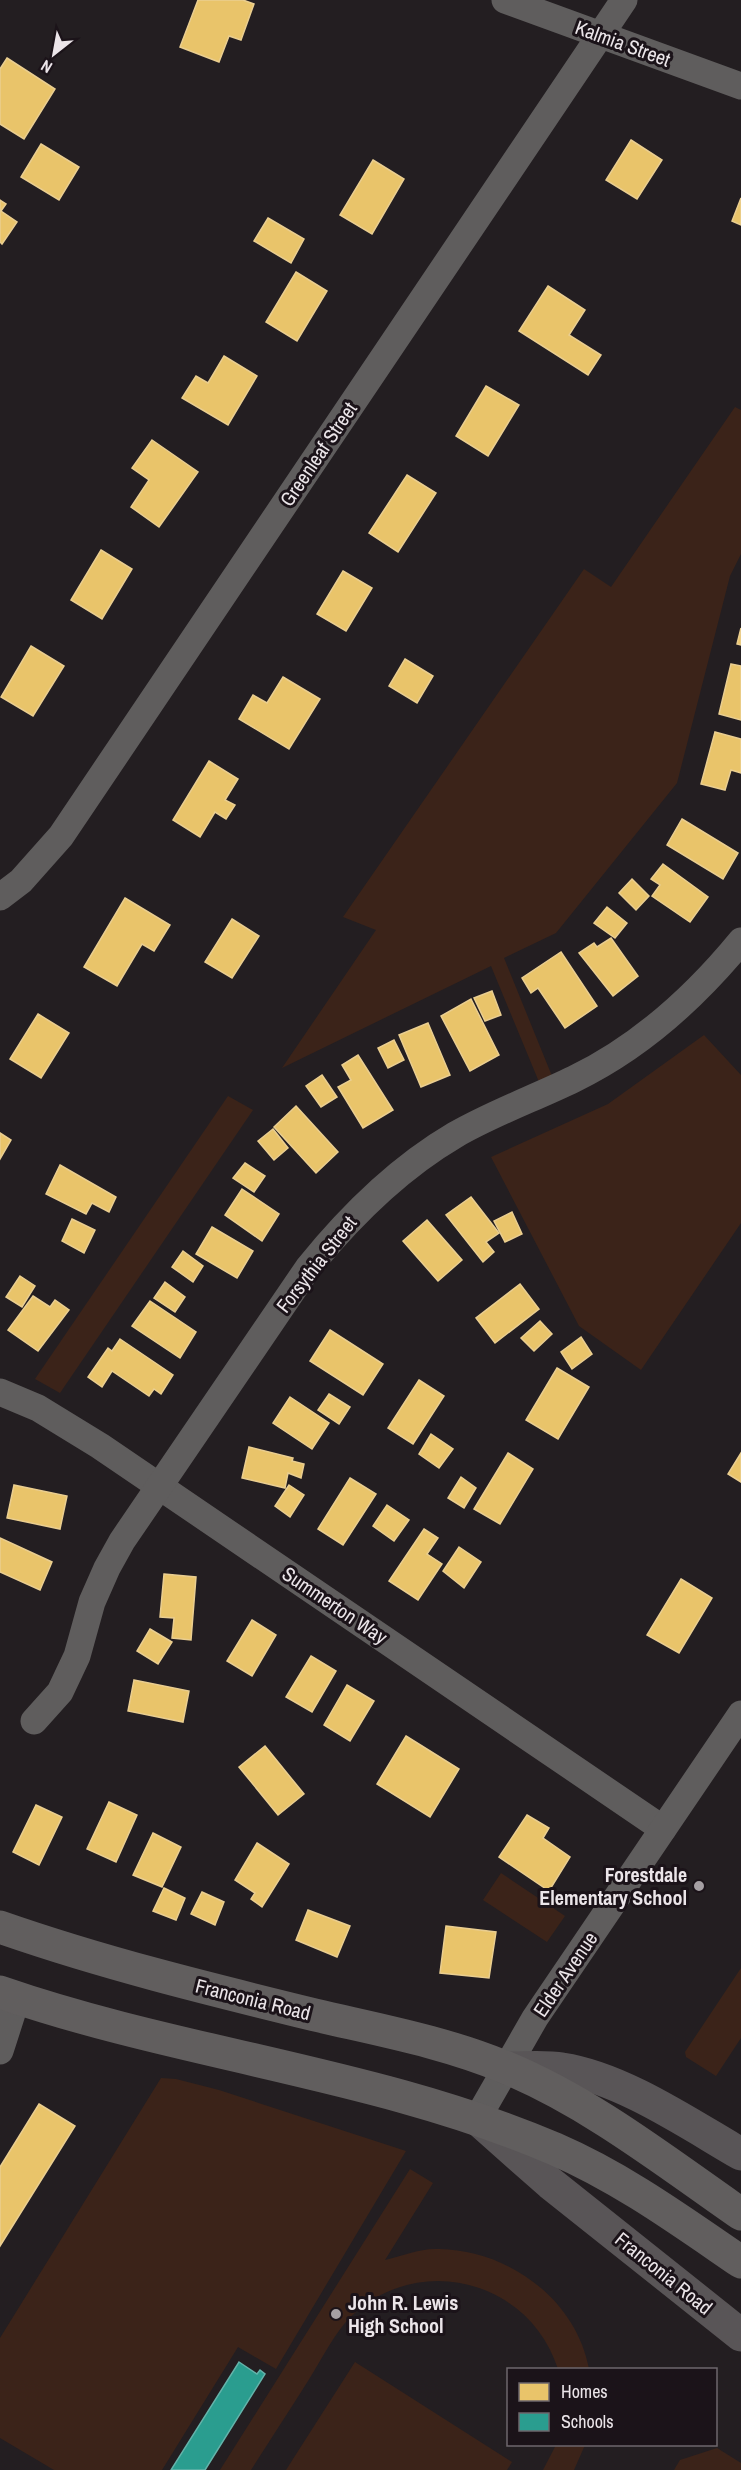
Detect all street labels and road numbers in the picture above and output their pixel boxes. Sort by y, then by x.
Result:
street label: Kalmia Street [572,13,675,73]
street label: Greenleaf Street [273,396,363,511]
street label: Forsythia Street [270,1210,363,1318]
street label: Summerton Way [277,1560,394,1651]
street label: Elder Avenue [527,1926,603,2022]
street label: Franconia Road [193,1972,313,2026]
street label: Franconia Road [610,2226,718,2320]

